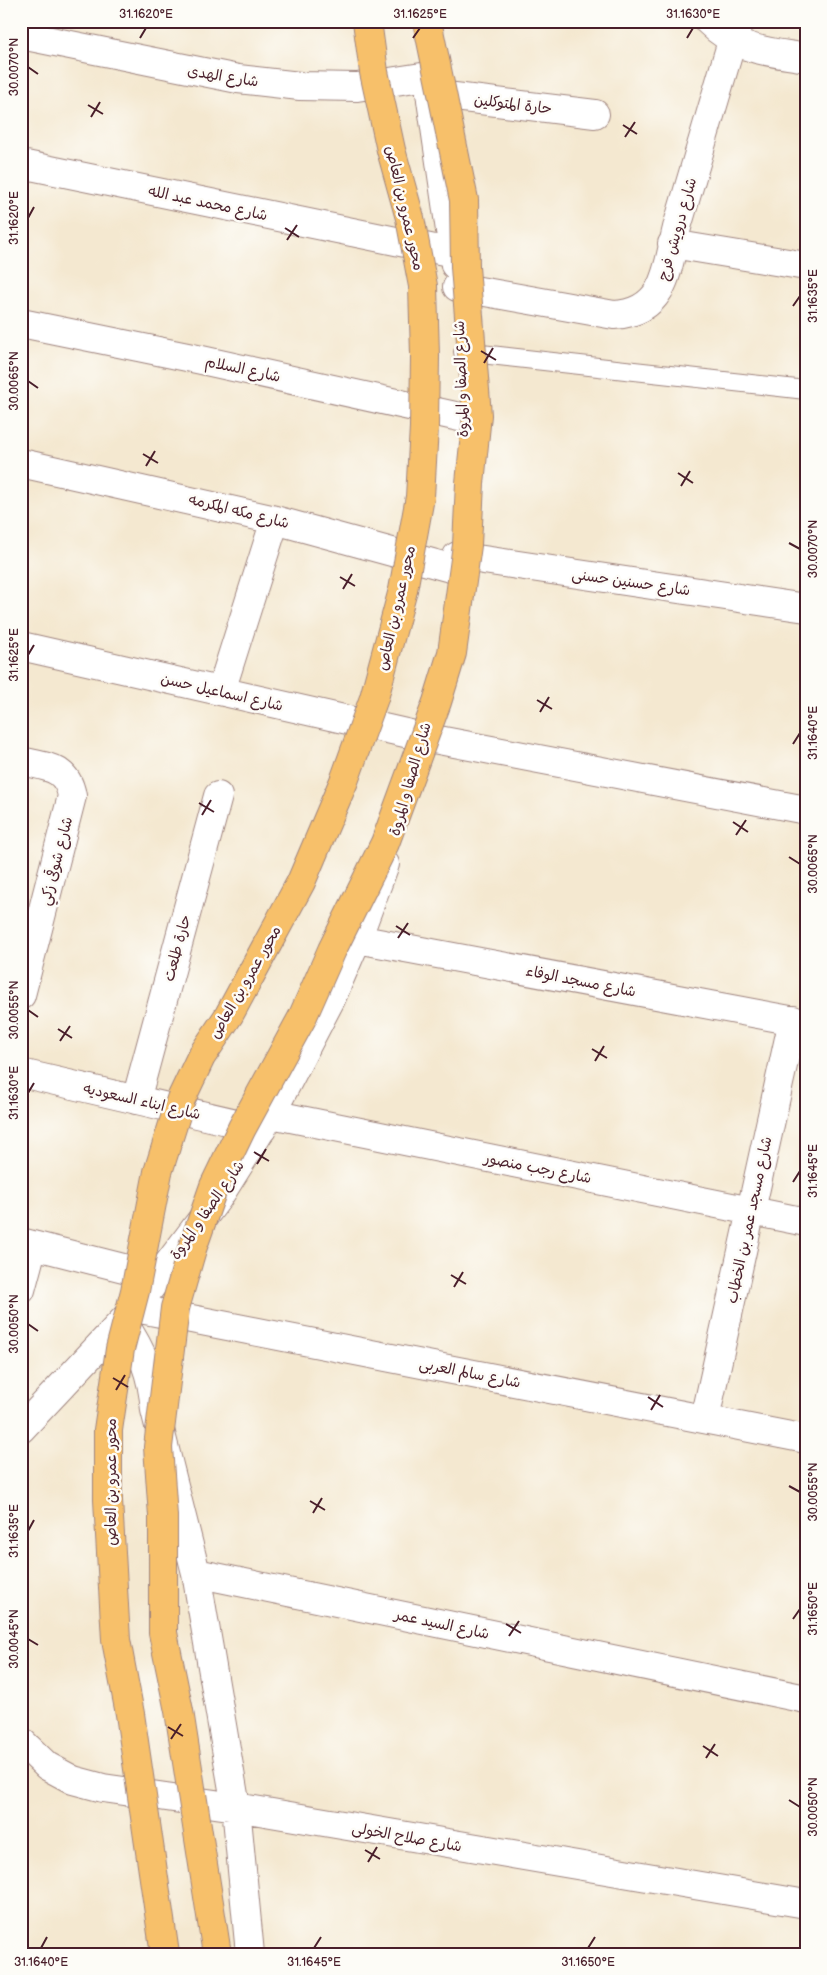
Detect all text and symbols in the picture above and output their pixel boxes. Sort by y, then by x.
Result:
text: 31.1620°E [119,7,173,22]
text: 31.1625°E [393,7,447,22]
text: 31.1630°E [666,7,720,22]
text: 30.0070°N [7,38,22,96]
street label: شارع الهدى [186,61,260,92]
street label: حارة المتوكلين [473,90,553,119]
street label: محور عمرو بن العاص [381,144,428,272]
street label: شارع درويش فرج [654,175,701,283]
street label: شارع محمد عبد الله [146,182,269,225]
text: 31.1620°E [7,191,22,245]
text: 31.1635°E [806,269,821,323]
street label: شارع الصفا و المروة [450,320,473,438]
text: 30.0065°N [7,351,22,411]
street label: شارع السلام [203,352,282,388]
street label: شارع مكه المكرمه [187,490,291,533]
text: 30.0070°N [806,520,821,578]
street label: محور عمرو بن العاص [373,544,420,672]
street label: شارع حسنين حسنى [570,565,691,600]
text: 31.1625°E [7,628,22,682]
street label: شارع اسماعيل حسن [159,669,285,716]
text: 31.1640°E [806,706,821,760]
street label: شارع الصفا و المروة [385,720,436,838]
street label: شارع شوقى زكي [34,814,80,908]
text: 30.0065°N [806,834,821,894]
street label: حارة طلعت [159,913,195,983]
street label: محور عمرو بن العاص [205,922,286,1042]
street label: شارع مسجد الوفاء [524,961,638,1002]
text: 30.0055°N [7,980,22,1040]
text: 31.1630°E [7,1066,22,1120]
street label: شارع ابناء السعوديه [81,1079,202,1124]
street label: شارع مسجد عمر بن الخطاب [722,1135,776,1305]
text: 31.1645°E [806,1144,821,1198]
street label: شارع رجب منصور [482,1149,593,1188]
street label: شارع الصفا و المروة [166,1157,249,1264]
text: 30.0050°N [7,1294,22,1354]
street label: شارع سالم العربى [417,1354,522,1394]
street label: محور عمرو بن العاص [102,1418,121,1546]
text: 30.0055°N [806,1462,821,1522]
text: 31.1635°E [7,1504,22,1558]
text: 31.1650°E [806,1582,821,1636]
street label: شارع السيد عمر [391,1605,491,1644]
text: 30.0045°N [7,1609,22,1669]
text: 30.0050°N [806,1777,821,1837]
street label: شارع صلاح الخولى [350,1818,463,1857]
text: 31.1640°E [14,1955,68,1970]
text: 31.1645°E [287,1955,341,1970]
text: 31.1650°E [561,1955,615,1970]

